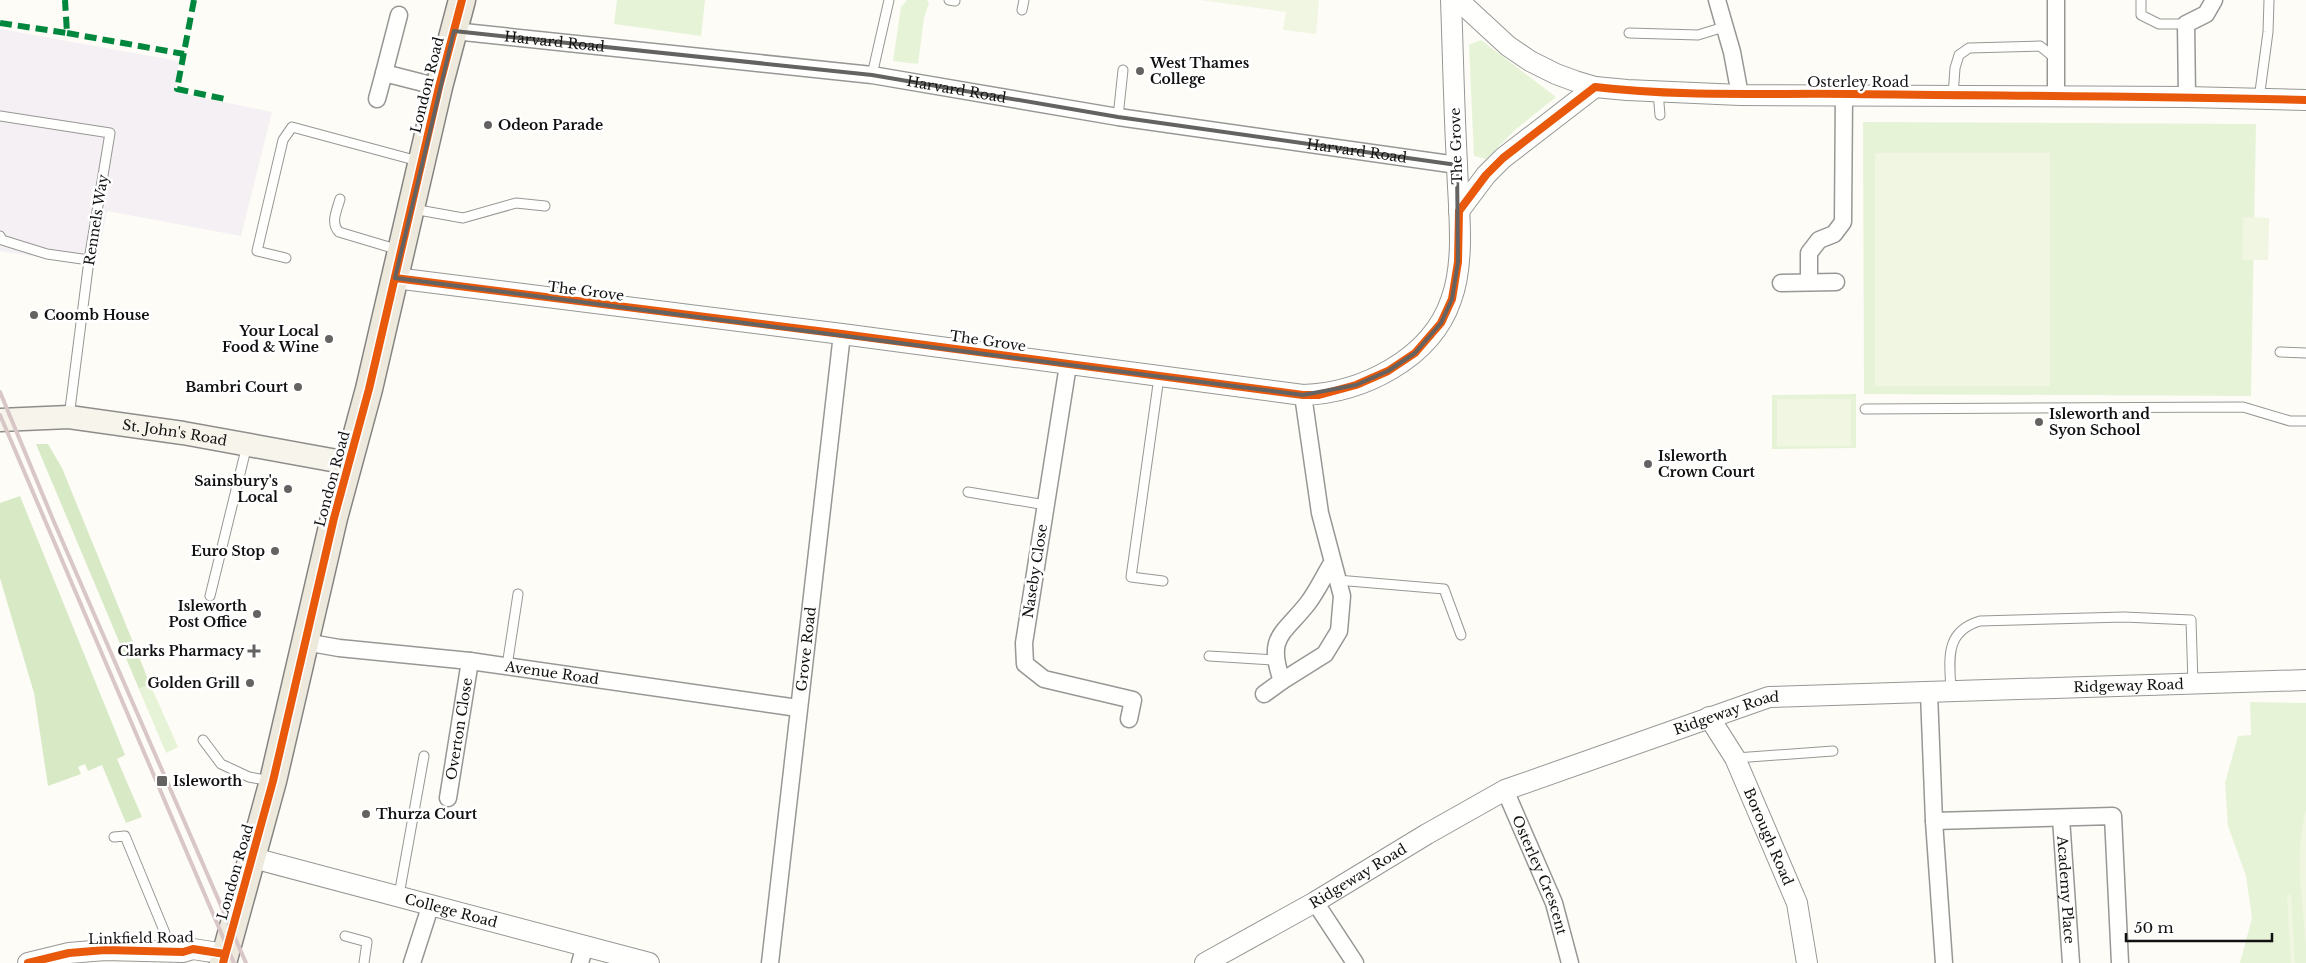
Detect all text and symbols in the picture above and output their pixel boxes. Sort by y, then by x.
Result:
street label: Harvard Road [503,27,606,56]
street label: London Road [406,35,448,135]
place label: West Thames College [1149,54,1250,88]
marker: West Thames College [1134,65,1146,77]
street label: Harvard Road [905,72,1008,107]
street label: Osterley Road [1807,73,1909,91]
street label: The Grove [1446,107,1466,185]
place label: Odeon Parade [498,116,603,134]
marker: Odeon Parade [482,119,494,131]
street label: Harvard Road [1306,135,1409,167]
street label: Rennels Way [80,173,112,267]
street label: The Grove [547,277,625,305]
place label: Coomb House [44,306,149,324]
marker: Coomb House [28,309,40,321]
place label: Your Local Food & Wine [222,322,319,356]
street label: The Grove [949,327,1027,355]
marker: Your Local Food & Wine [323,333,335,345]
place label: Bambri Court [185,378,289,396]
marker: Bambri Court [292,381,304,393]
place label: Isleworth and Syon School [2049,405,2150,439]
street label: St. John's Road [121,416,229,450]
marker: Isleworth and Syon School [2033,416,2045,428]
street label: London Road [311,429,354,529]
place label: Isleworth Crown Court [1658,447,1755,481]
marker: Isleworth Crown Court [1642,458,1654,470]
place label: Sainsbury's Local [194,472,278,506]
marker: Sainsbury's Local [282,483,294,495]
street label: Naseby Close [1019,523,1051,619]
place label: Euro Stop [191,542,265,560]
marker: Euro Stop [269,545,281,557]
place label: Isleworth Post Office [169,597,247,631]
street label: Grove Road [792,605,820,692]
marker: Isleworth Post Office [251,608,263,620]
place label: Clarks Pharmacy [117,642,245,660]
marker: Clarks Pharmacy [248,645,260,657]
street label: Avenue Road [503,657,601,688]
place label: Golden Grill [147,674,240,692]
street label: Ridgeway Road [2073,675,2185,696]
street label: Overton Close [442,676,476,782]
marker: Golden Grill [244,677,256,689]
street label: Ridgeway Road [1671,688,1780,739]
place label: Isleworth [173,772,242,790]
marker: Isleworth [155,774,169,788]
street label: Borough Road [1740,785,1798,889]
place label: Thurza Court [376,805,478,823]
marker: Thurza Court [360,808,372,820]
street label: Osterley Crescent [1508,812,1571,937]
street label: London Road [213,822,257,922]
street label: Academy Place [2053,834,2079,944]
street label: Ridgeway Road [1306,839,1410,912]
street label: College Road [403,890,500,932]
scale bar [2126,910,2272,942]
text: 50 m [2134,918,2174,937]
street label: Linkfield Road [88,928,195,948]

